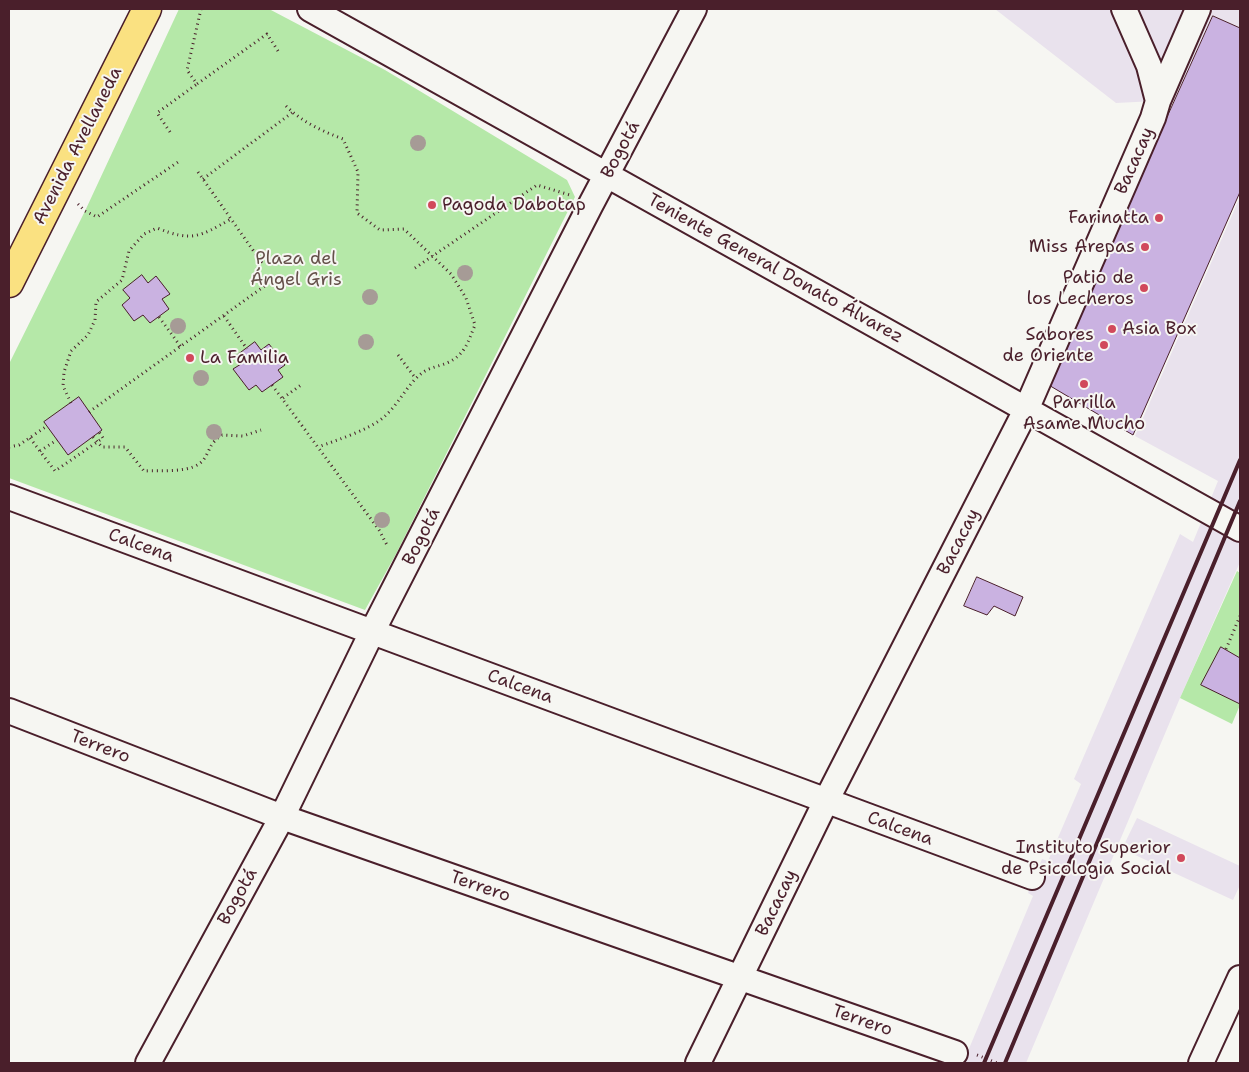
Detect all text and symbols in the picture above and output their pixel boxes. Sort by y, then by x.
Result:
street label: Avenida Avellaneda [29,63,127,229]
street label: Bogotá [597,118,645,182]
street label: Bacacay [1111,124,1159,198]
street label: Teniente General Donato Álvarez [643,190,907,348]
place label: Pagoda Dabotap [442,194,586,216]
marker: Pagoda Dabotap [426,199,438,211]
place label: Farinatta [1068,207,1149,229]
marker: Farinatta [1153,212,1165,224]
place label: Miss Arepas [1029,236,1135,258]
marker: Miss Arepas [1139,241,1151,253]
park label: Plaza del Ángel Gris [250,248,342,290]
place label: Patio de los Lecheros [1027,267,1134,310]
marker: Patio de los Lecheros [1138,282,1150,294]
place label: Asia Box [1122,318,1196,340]
marker: Asia Box [1106,323,1118,335]
place label: Sabores de Oriente [1002,324,1094,366]
marker: Sabores de Oriente [1098,339,1110,351]
place label: La Familia [200,347,289,369]
marker: La Familia [184,352,196,364]
marker: Parrilla Asame Mucho [1078,378,1090,390]
place label: Parrilla Asame Mucho [1023,392,1145,434]
street label: Bogotá [398,505,446,569]
street label: Bacacay [933,505,985,579]
street label: Calcena [105,524,177,568]
street label: Calcena [484,665,556,709]
street label: Terrero [67,726,133,768]
street label: Calcena [864,807,936,851]
place label: Instituto Superior de Psicologia Social [1001,837,1171,880]
marker: Instituto Superior de Psicologia Social [1175,852,1187,864]
street label: Bogotá [214,865,262,929]
street label: Bacacay [752,866,802,940]
street label: Terrero [447,867,513,907]
street label: Terrero [829,1001,895,1041]

